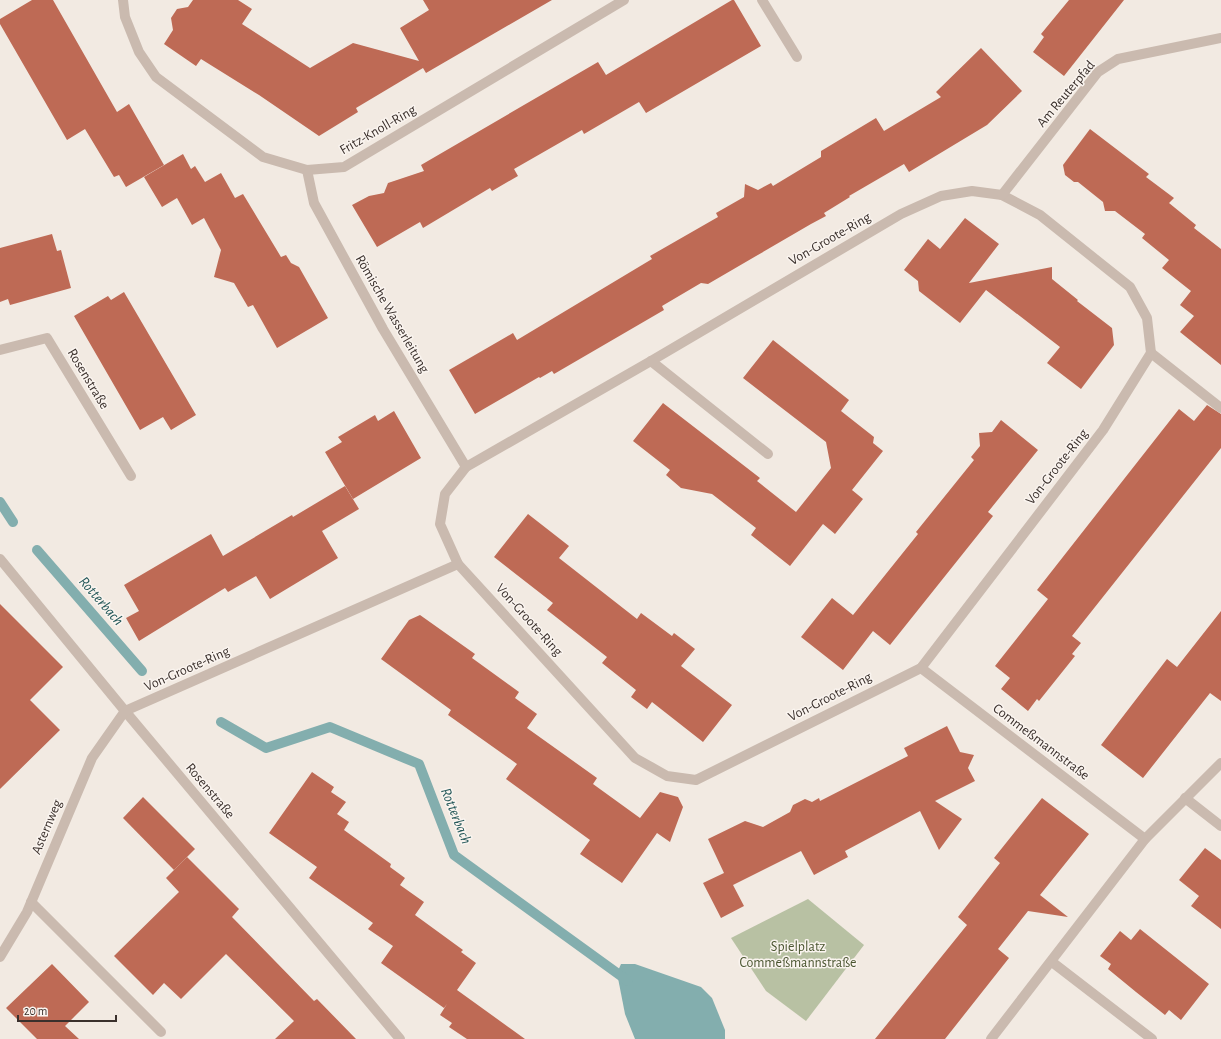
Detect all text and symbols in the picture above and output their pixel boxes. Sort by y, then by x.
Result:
street label: Am Reuterpfad [1034,58,1098,130]
street label: Fritz-Knoll-Ring [338,103,419,157]
street label: Von-Groote-Ring [787,210,873,268]
street label: Römische Wasserleitung [353,253,432,375]
street label: Rosenstraße [65,346,111,412]
street label: Von-Groote-Ring [1023,426,1091,507]
water label: Rotterbach [76,574,126,628]
street label: Von-Groote-Ring [493,581,565,659]
street label: Von-Groote-Ring [142,644,232,694]
street label: Von-Groote-Ring [786,670,874,724]
street label: Commeßmannstraße [990,701,1092,783]
street label: Rosenstraße [183,761,237,821]
water label: Rotterbach [438,786,474,846]
street label: Asternweg [29,797,65,856]
park label: Spielplatz Commeßmannstraße [740,940,856,970]
scale bar [18,997,116,1023]
text: 20 m [24,1005,47,1017]

